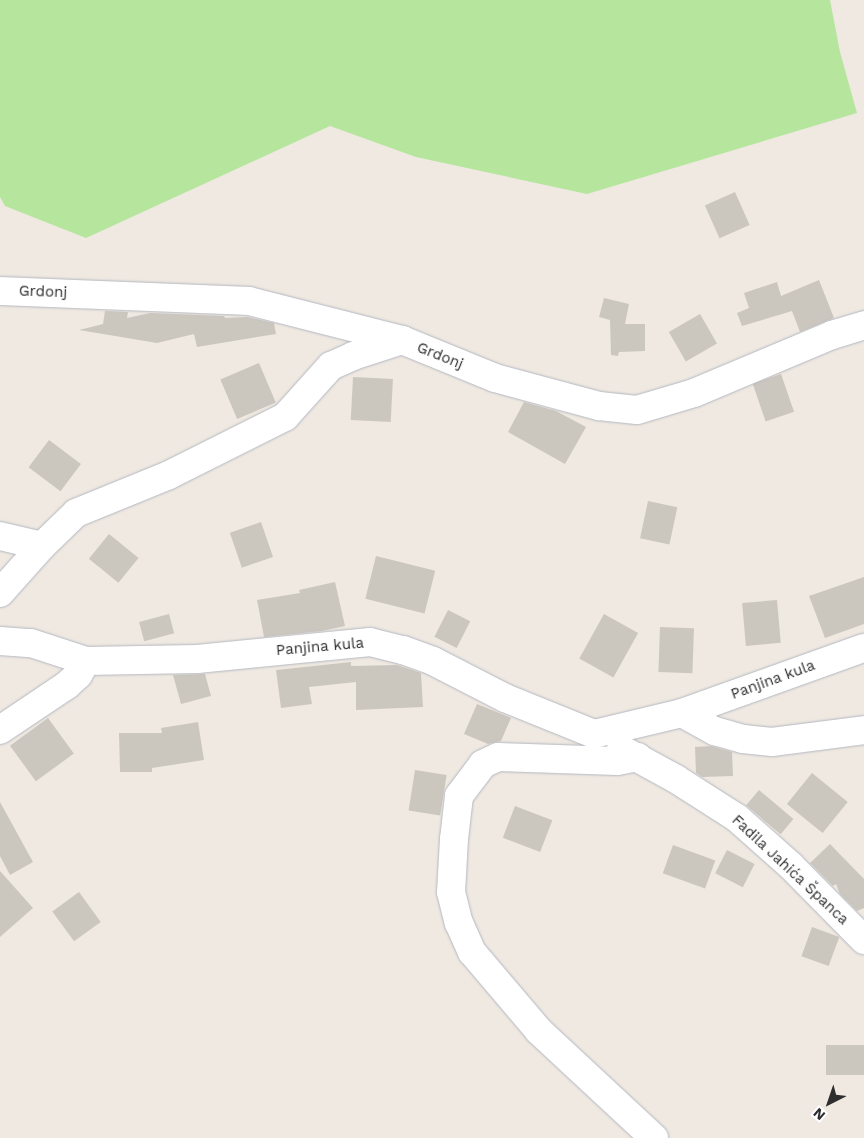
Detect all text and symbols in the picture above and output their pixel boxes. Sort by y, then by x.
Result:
street label: Grdonj [18,282,68,302]
street label: Grdonj [414,339,466,373]
street label: Panjina kula [275,634,365,660]
street label: Panjina kula [728,656,818,704]
street label: Fadila Jahića Španca [728,811,852,929]
north arrow [804,1078,854,1128]
text: N [810,1105,828,1124]

